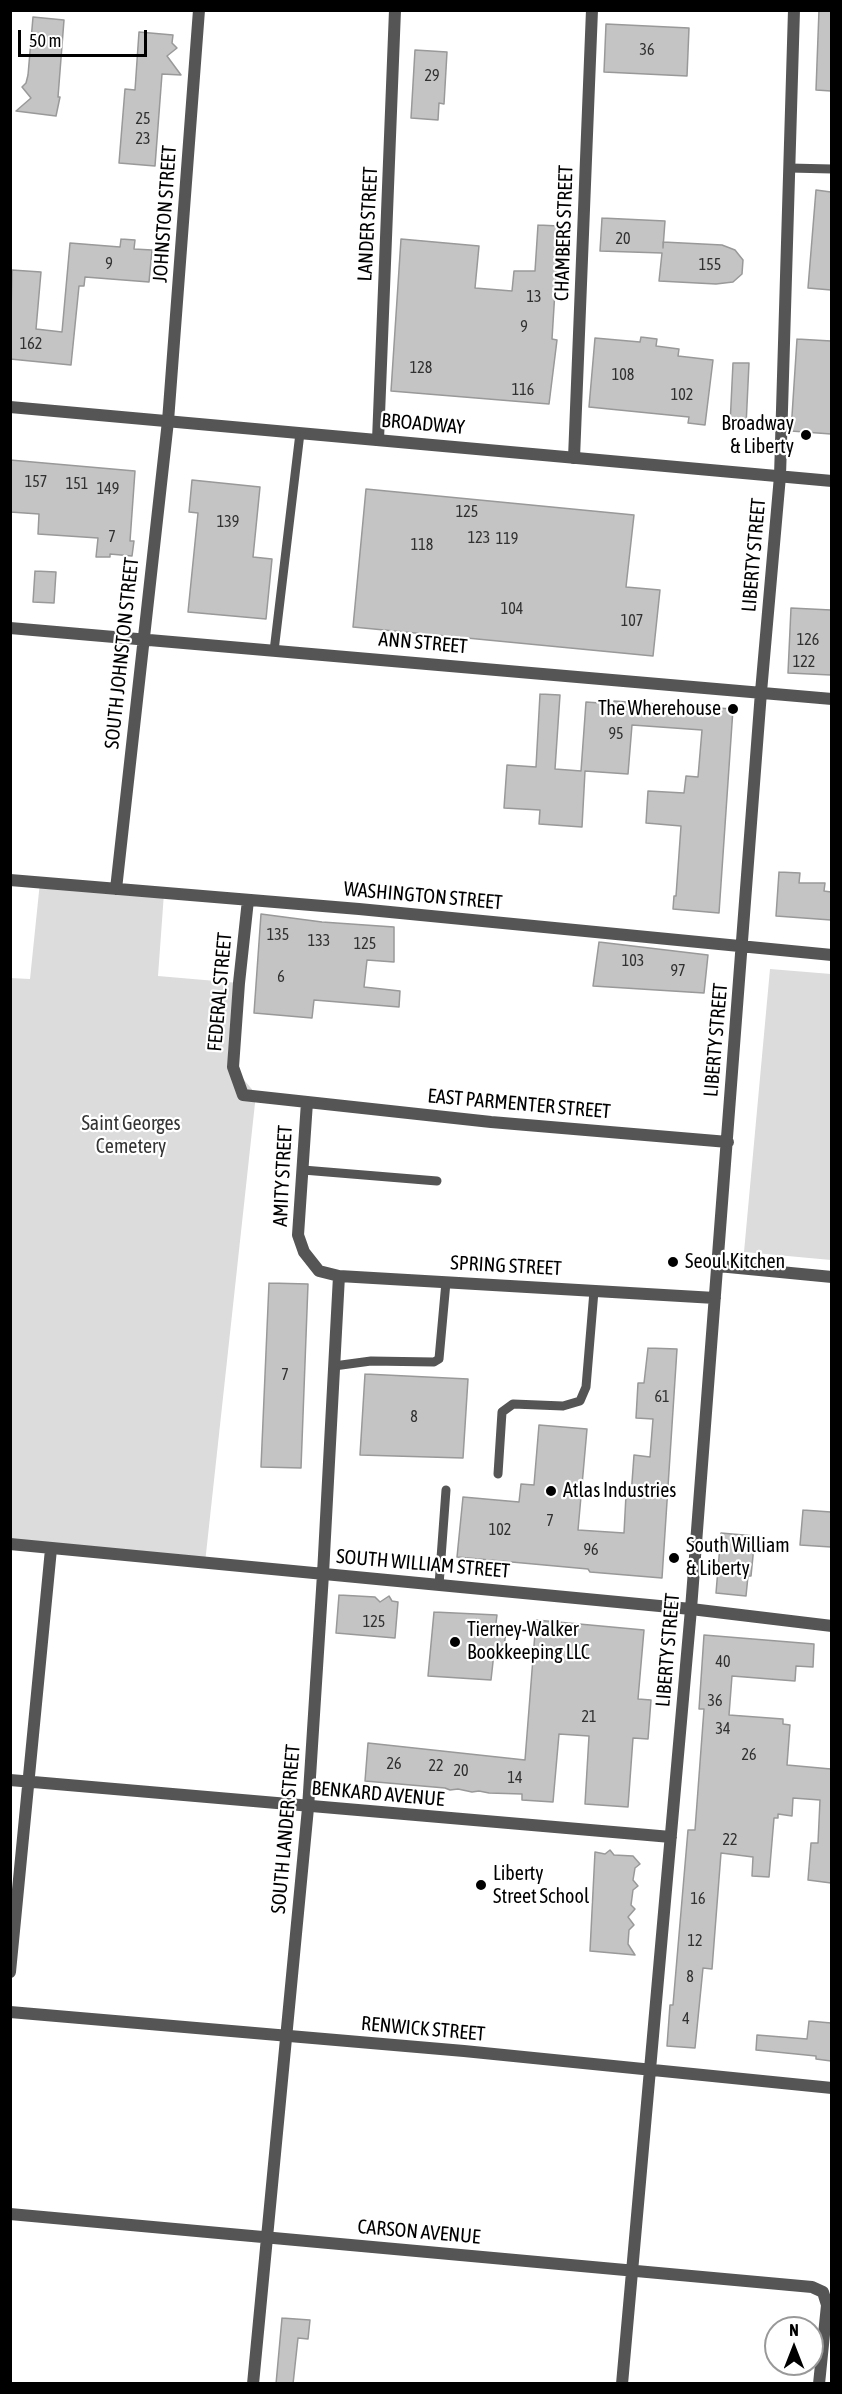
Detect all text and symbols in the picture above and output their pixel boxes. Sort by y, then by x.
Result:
scale bar [21,18,150,56]
text: 50 m [29,30,61,51]
house number: 36 [639,40,655,60]
house number: 29 [424,66,440,86]
house number: 25 [135,109,151,129]
house number: 23 [135,129,151,149]
street label: JOHNSTON STREET [148,145,182,283]
street label: CHAMBERS STREET [550,165,578,301]
street label: LANDER STREET [353,166,383,282]
house number: 20 [615,229,631,249]
house number: 9 [105,254,113,274]
house number: 155 [699,255,721,275]
house number: 13 [526,287,542,307]
house number: 9 [520,317,528,337]
house number: 162 [20,334,42,354]
house number: 128 [410,358,432,378]
house number: 108 [612,365,634,385]
house number: 116 [512,380,534,400]
house number: 102 [671,385,693,405]
street label: BROADWAY [380,408,466,440]
place label: Broadway & Liberty [721,412,794,459]
marker: Broadway & Liberty [799,428,813,442]
house number: 157 [25,472,47,492]
house number: 151 [66,474,88,494]
house number: 149 [97,479,119,499]
street label: LIBERTY STREET [737,497,771,613]
house number: 125 [456,502,478,522]
house number: 139 [217,512,239,532]
house number: 7 [108,527,116,547]
house number: 123 [468,528,490,548]
house number: 119 [496,529,518,549]
house number: 118 [411,535,433,555]
street label: SOUTH JOHNSTON STREET [100,556,144,750]
house number: 104 [501,599,523,619]
house number: 107 [621,611,643,631]
street label: ANN STREET [378,627,468,659]
house number: 126 [797,630,819,650]
house number: 122 [793,652,815,672]
place label: The Wherehouse [598,697,721,721]
marker: The Wherehouse [726,702,740,716]
house number: 95 [608,724,624,744]
street label: WASHINGTON STREET [343,877,503,915]
house number: 135 [267,925,289,945]
street label: FEDERAL STREET [203,931,237,1053]
house number: 133 [308,931,330,951]
house number: 125 [354,934,376,954]
house number: 103 [622,951,644,971]
house number: 97 [670,961,686,981]
house number: 6 [277,967,285,987]
street label: LIBERTY STREET [699,982,733,1098]
street label: EAST PARMENTER STREET [426,1084,612,1124]
park label: Saint Georges Cemetery [81,1112,181,1159]
street label: AMITY STREET [268,1125,298,1227]
place label: Seoul Kitchen [685,1250,785,1274]
street label: SPRING STREET [450,1251,562,1281]
marker: Seoul Kitchen [666,1255,680,1269]
house number: 7 [281,1365,289,1385]
house number: 61 [654,1387,670,1407]
house number: 8 [410,1407,418,1427]
place label: Atlas Industries [563,1479,676,1503]
marker: Atlas Industries [544,1484,558,1498]
house number: 7 [546,1511,554,1531]
house number: 102 [489,1520,511,1540]
place label: South William & Liberty [686,1534,790,1581]
house number: 96 [583,1540,599,1560]
street label: SOUTH WILLIAM STREET [335,1544,511,1584]
marker: South William & Liberty [667,1551,681,1565]
street label: LIBERTY STREET [651,1592,685,1708]
house number: 125 [363,1612,385,1632]
place label: Tierney-Walker Bookkeeping LLC [467,1618,590,1665]
marker: Tierney-Walker Bookkeeping LLC [448,1635,462,1649]
house number: 40 [715,1652,731,1672]
house number: 36 [707,1691,723,1711]
house number: 21 [581,1707,597,1727]
house number: 34 [715,1719,731,1739]
street label: SOUTH LANDER STREET [267,1743,305,1915]
house number: 26 [741,1745,757,1765]
house number: 26 [386,1754,402,1774]
house number: 22 [428,1756,444,1776]
house number: 20 [453,1761,469,1781]
house number: 14 [507,1768,523,1788]
street label: BENKARD AVENUE [311,1776,445,1812]
house number: 22 [722,1830,738,1850]
place label: Liberty Street School [493,1862,589,1909]
marker: Liberty Street School [474,1878,488,1892]
house number: 16 [690,1889,706,1909]
house number: 12 [687,1931,703,1951]
house number: 8 [686,1967,694,1987]
house number: 4 [682,2009,690,2029]
street label: RENWICK STREET [360,2012,486,2046]
street label: CARSON AVENUE [357,2215,481,2249]
north arrow [764,2316,824,2376]
text: N [789,2321,799,2339]

